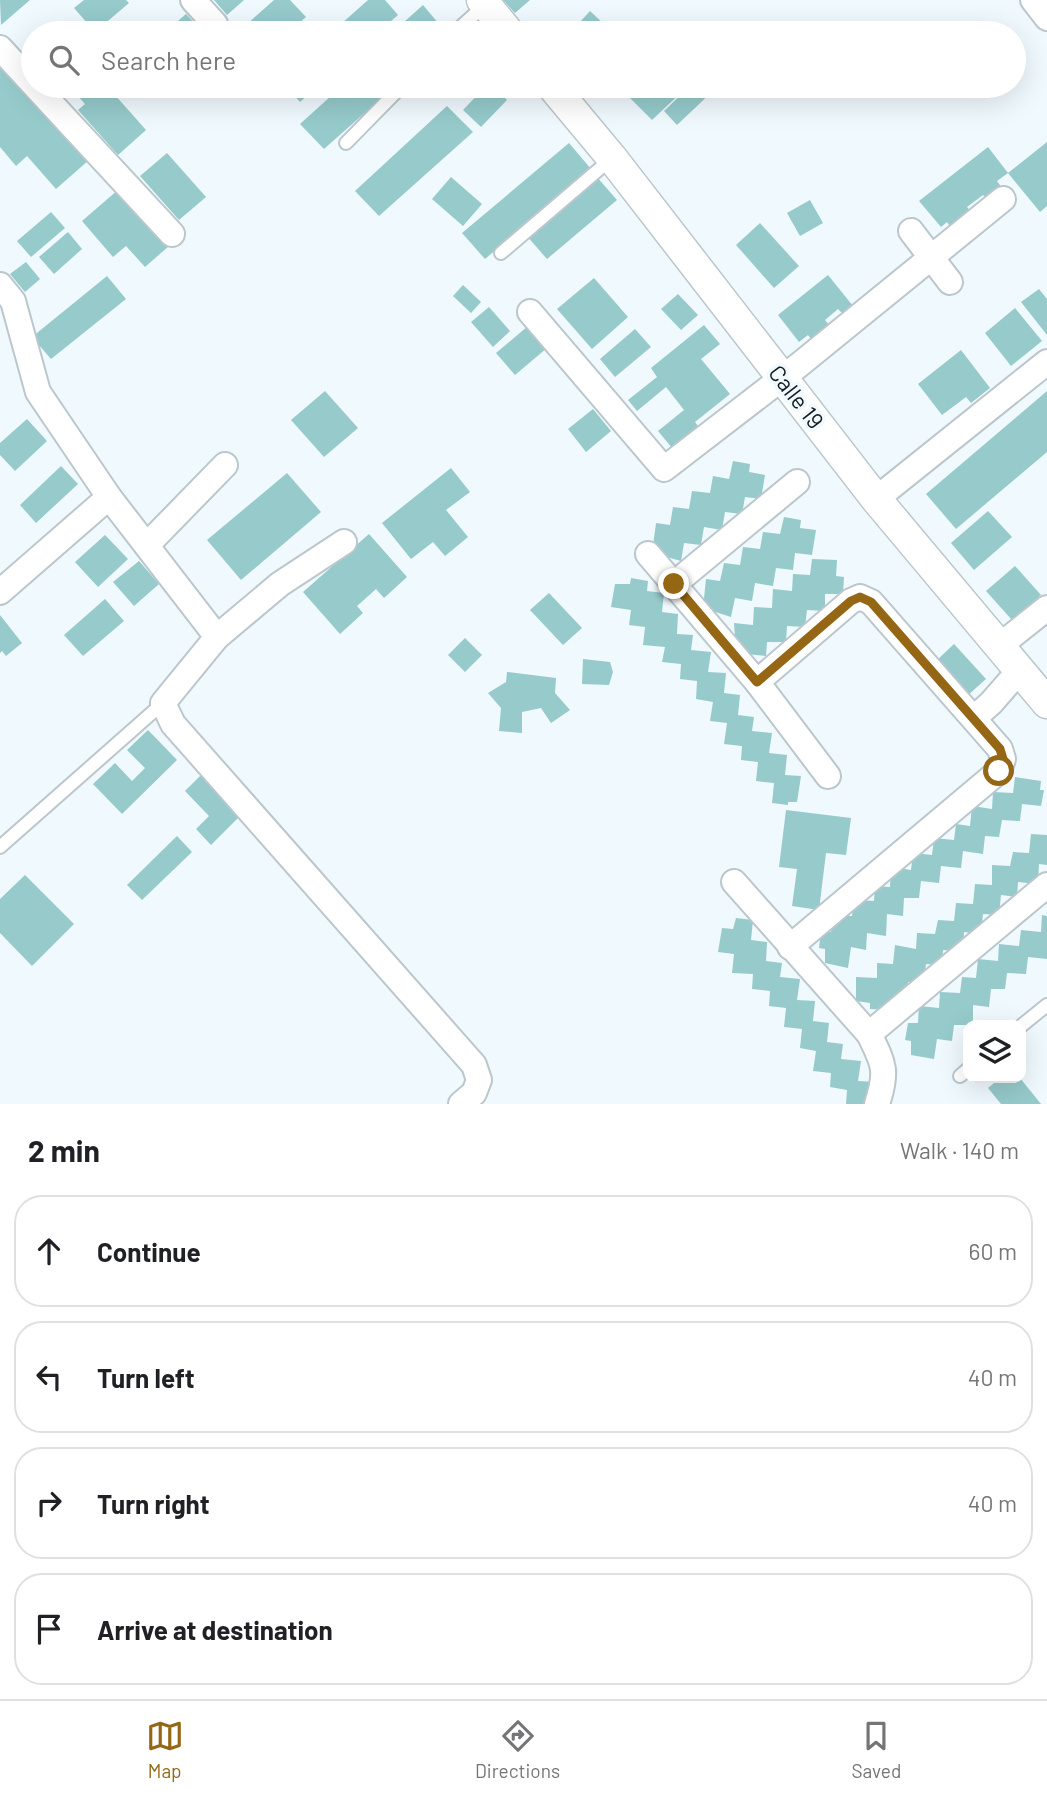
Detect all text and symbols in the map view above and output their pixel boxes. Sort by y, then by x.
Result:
search box [21,21,1026,98]
icon: search [45,41,83,79]
text: Search here [101,44,236,75]
street label: Calle 19 [763,359,830,434]
route end [658,568,689,599]
route start [983,755,1014,786]
map controls [963,1020,1026,1083]
button: layers [963,1020,1026,1083]
text: 2 min [28,1132,100,1168]
text: Walk · 140 m [900,1136,1019,1164]
icon: ahead [30,1232,68,1270]
text: Continue [97,1236,201,1267]
text: 60 m [969,1237,1017,1265]
icon: left [30,1358,68,1396]
text: Turn left [97,1362,195,1393]
text: 40 m [968,1363,1017,1391]
icon: right [30,1484,68,1522]
text: Turn right [97,1488,210,1519]
text: 40 m [968,1489,1017,1517]
icon: arrive [30,1610,68,1648]
text: Arrive at destination [97,1614,333,1645]
tab: Map [146,1717,184,1782]
tab: Directions [475,1717,560,1782]
tab: Saved [851,1717,901,1782]

